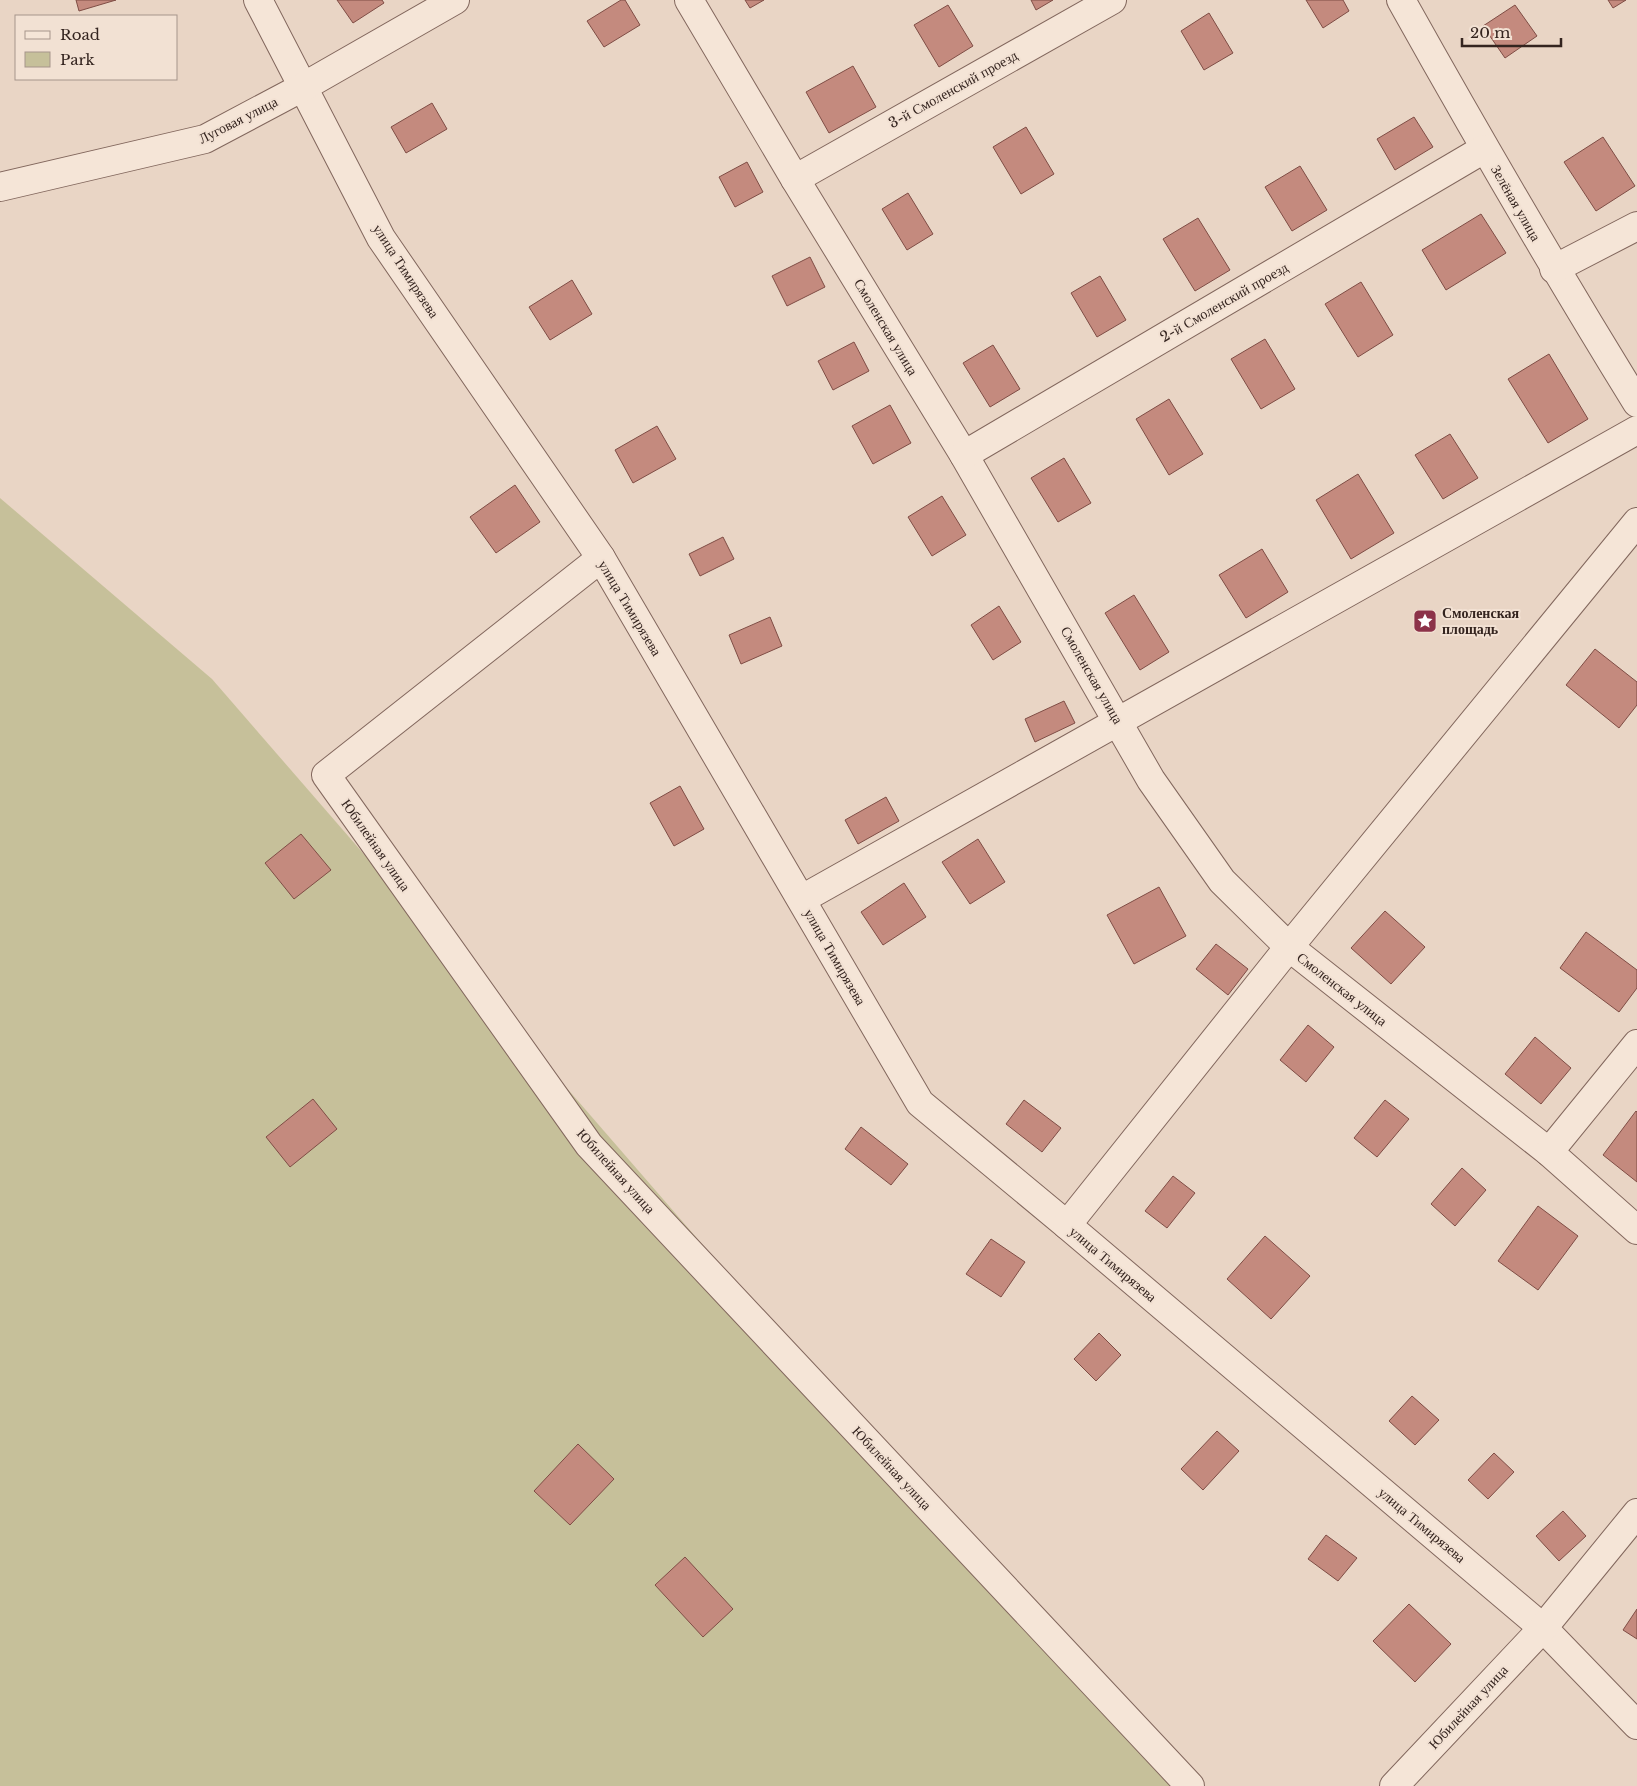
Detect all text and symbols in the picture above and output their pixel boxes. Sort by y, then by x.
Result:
legend [15,15,178,80]
scale bar [1462,15,1561,47]
text: 20 m [1470,23,1510,42]
text: Road [60,25,100,44]
street label: 3-й Смоленский проезд [885,46,1021,132]
text: Park [60,50,96,69]
street label: Луговая улица [196,92,281,148]
street label: Зелёная улица [1487,162,1545,245]
street label: улица Тимирязева [369,221,444,322]
street label: 2-й Смоленский проезд [1157,258,1291,346]
street label: Смоленская улица [850,275,922,379]
street label: улица Тимирязева [594,557,666,660]
place label: Смоленская площадь [1442,604,1519,638]
place icon: Смоленская площадь [1412,608,1438,634]
street label: Смоленская улица [1057,623,1128,728]
street label: Юбилейная улица [338,795,415,895]
street label: улица Тимирязева [800,906,870,1009]
street label: Смоленская улица [1293,948,1391,1030]
street label: Юбилейная улица [573,1125,659,1218]
street label: улица Тимирязева [1066,1222,1161,1306]
street label: Юбилейная улица [848,1422,936,1514]
street label: улица Тимирязева [1375,1483,1470,1567]
street label: Юбилейная улица [1424,1661,1512,1753]

